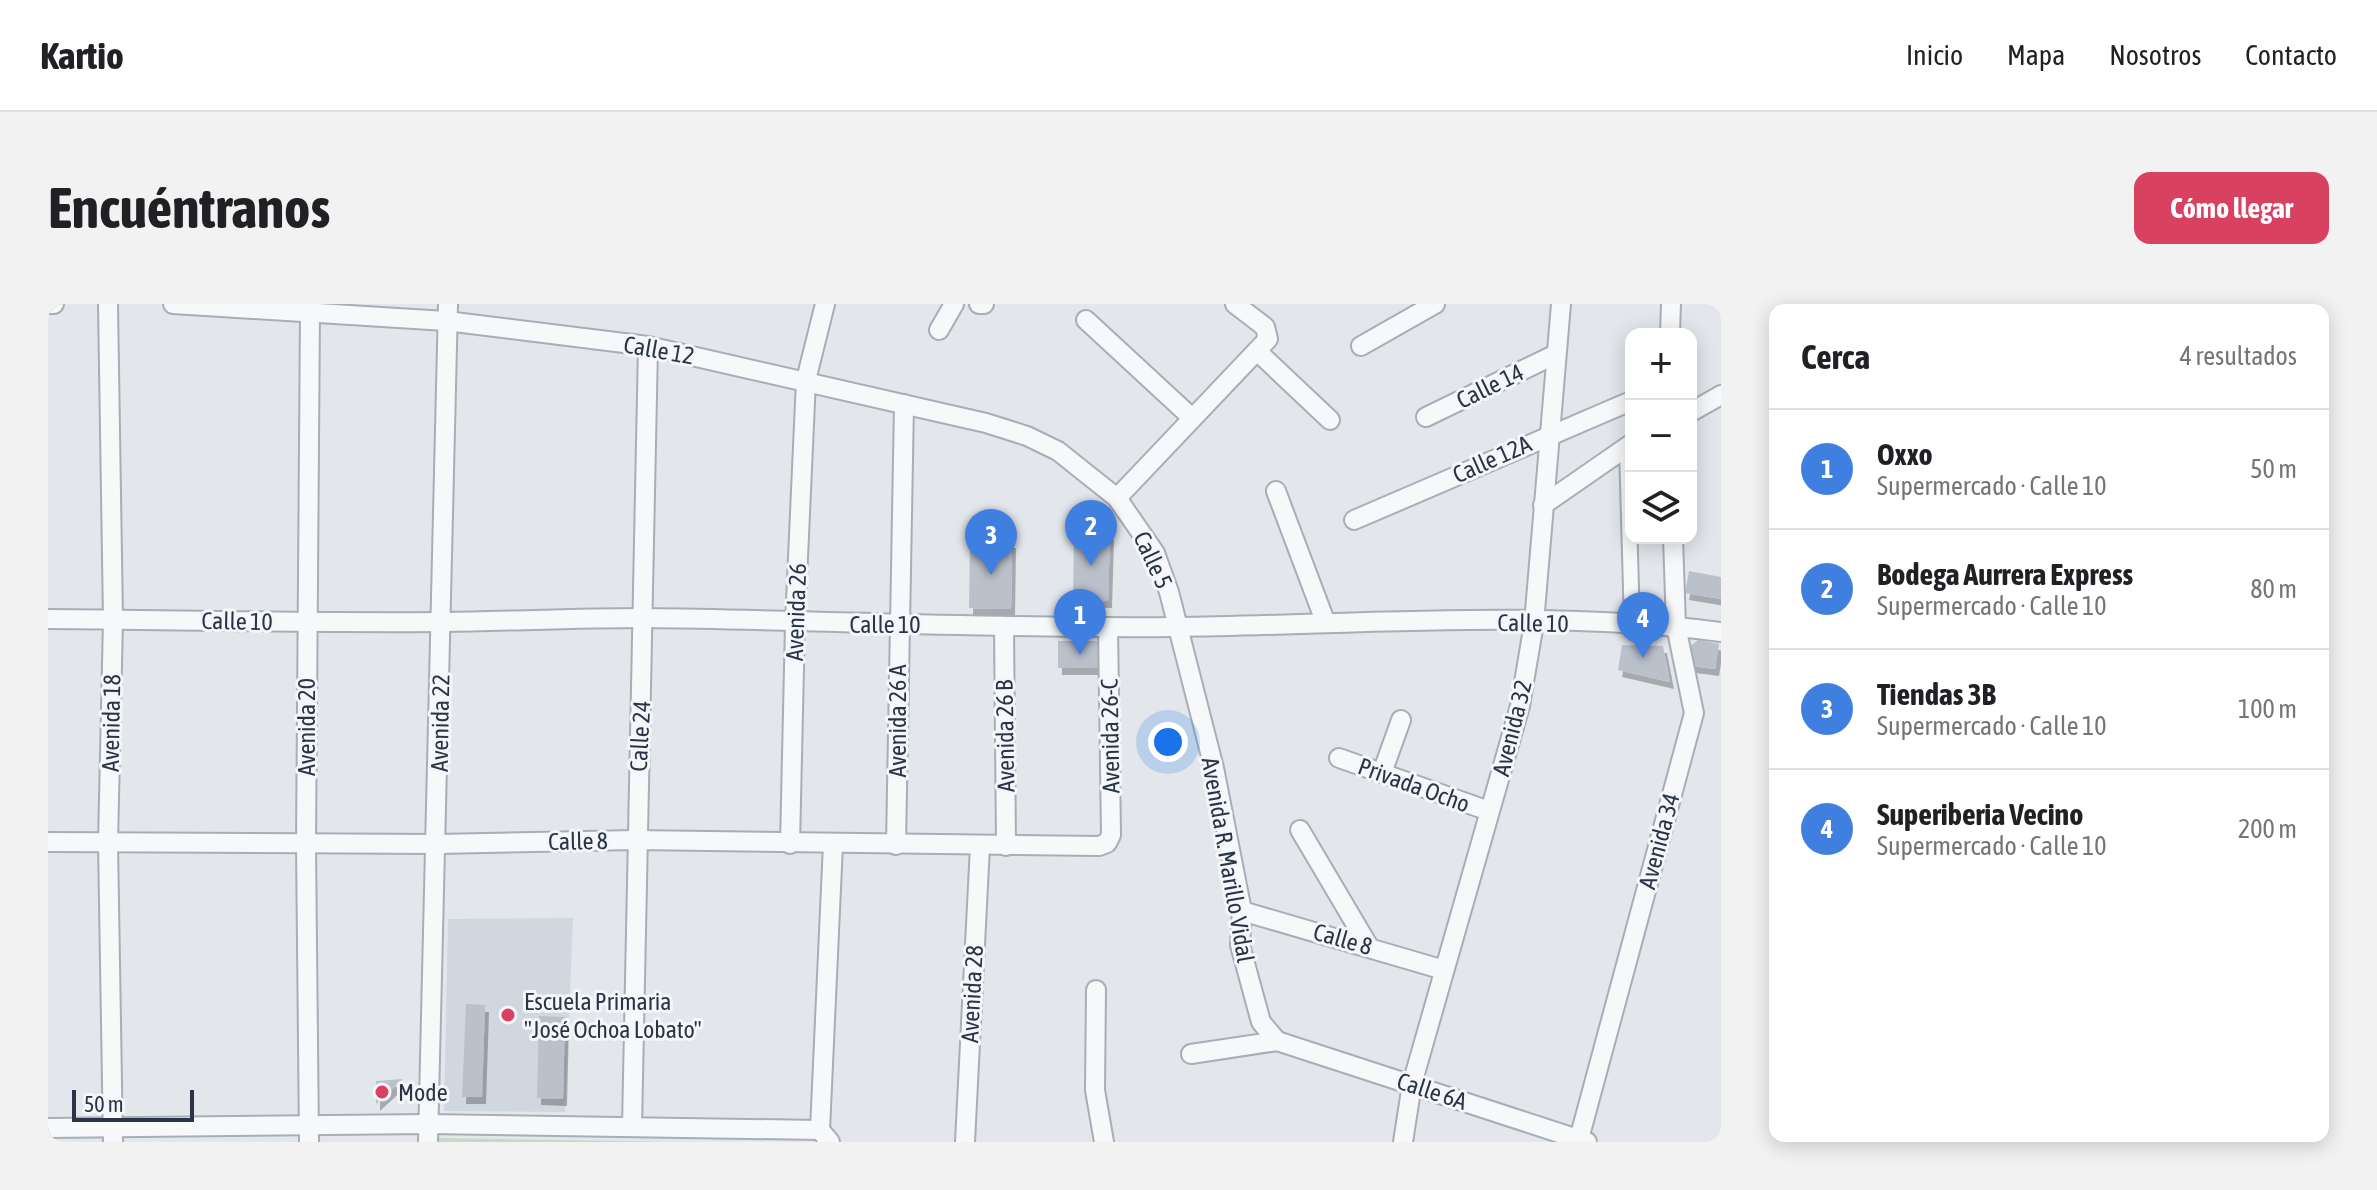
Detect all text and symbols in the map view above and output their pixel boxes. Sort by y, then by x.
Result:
text: Kartio [40,34,124,77]
text: Inicio [1906,39,1963,71]
text: Mapa [2007,39,2065,71]
text: Nosotros [2109,39,2201,71]
text: Contacto [2245,39,2337,71]
button: Cómo llegar [2134,172,2329,244]
text: Encuéntranos [48,176,330,240]
map controls [1625,328,1697,544]
button: + [1625,328,1697,400]
street label: Calle 12 [622,331,696,369]
text: Cerca [1801,337,1870,376]
text: 4 resultados [2180,341,2297,371]
street label: Calle 14 [1452,358,1528,414]
button: − [1625,400,1697,472]
street label: Calle 12A [1449,430,1536,488]
text: Oxxo [1877,437,1933,471]
text: 1 [1821,454,1833,484]
text: 50 m [2250,454,2297,484]
text: Supermercado · Calle 10 [1877,471,2107,501]
button: layers [1625,472,1697,544]
pin: 2 [1065,500,1117,566]
pin: 3 [965,509,1017,575]
street label: Calle 5 [1128,527,1178,593]
text: Bodega Aurrera Express [1877,557,2133,591]
street label: Avenida 26 [781,563,811,661]
text: 2 [1821,574,1833,604]
text: 80 m [2250,574,2297,604]
pin: 1 [1054,589,1106,655]
text: Supermercado · Calle 10 [1877,591,2107,621]
pin: 4 [1617,592,1669,658]
street label: Calle 10 [201,607,273,635]
street label: Calle 10 [1497,609,1569,637]
street label: Calle 10 [849,611,921,638]
street label: Avenida 26 A [884,664,911,777]
street label: Avenida 18 [97,674,125,772]
street label: Avenida 22 [426,674,454,772]
street label: Avenida 32 [1487,677,1537,779]
text: Tiendas 3B [1877,677,1996,711]
street label: Avenida 20 [293,678,320,776]
street label: Avenida 26-C [1095,678,1124,794]
street label: Avenida 26 B [991,679,1019,792]
text: 3 [1821,694,1833,724]
text: 100 m [2238,694,2297,724]
street label: Calle 24 [625,700,655,772]
text: Supermercado · Calle 10 [1877,711,2107,741]
your location [1148,722,1188,762]
street label: Privada Ocho [1354,752,1474,818]
street label: Avenida R. Marillo Vidal [1197,755,1259,965]
street label: Avenida 34 [1633,790,1685,892]
text: Superiberia Vecino [1877,797,2083,831]
text: 4 [1821,814,1833,844]
text: 200 m [2238,814,2297,844]
street label: Calle 8 [548,827,608,855]
text: Supermercado · Calle 10 [1877,831,2107,861]
street label: Calle 8 [1310,918,1376,960]
street label: Avenida 28 [956,944,988,1044]
place label: Escuela Primaria "José Ochoa Lobato" [524,988,702,1043]
marker: Escuela Primaria "José Ochoa Lobato" [499,1006,517,1024]
street label: Calle 6A [1394,1067,1470,1115]
place label: Mode [398,1079,448,1106]
marker: Mode [373,1083,391,1101]
scale bar [72,1086,194,1122]
text: 50 m [84,1091,124,1117]

